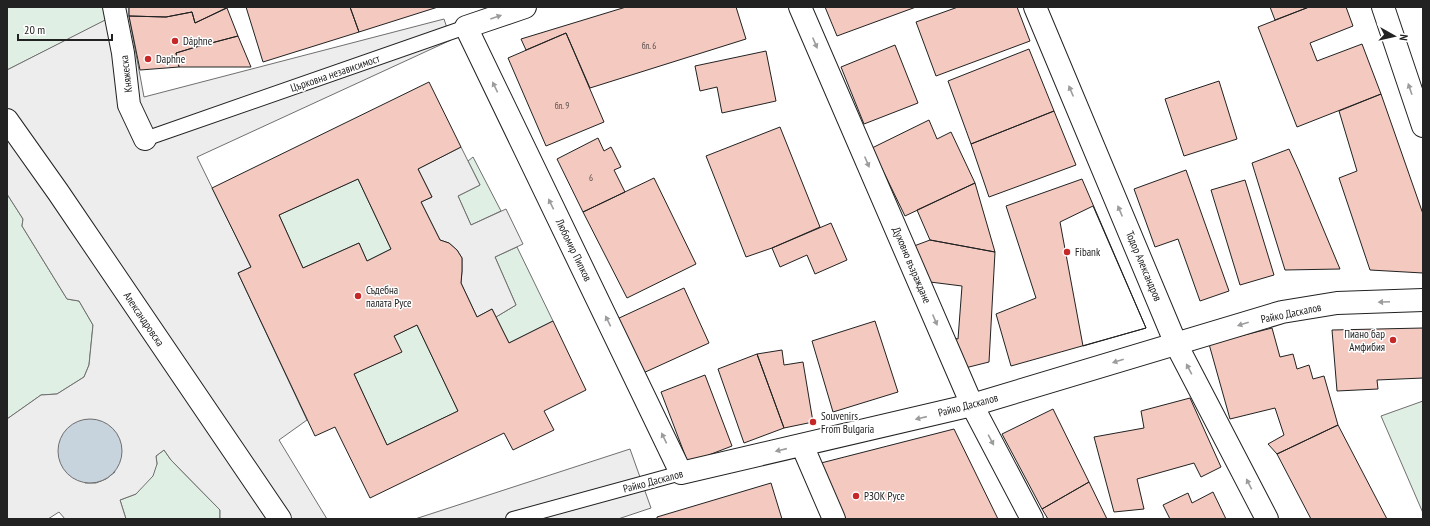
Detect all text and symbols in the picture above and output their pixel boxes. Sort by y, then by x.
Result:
one-way arrow [490,14,502,20]
scale bar [18,16,112,42]
north arrow [1374,16,1414,56]
text: 20 m [24,22,45,37]
text: N [1397,33,1411,41]
place label: Dáphne [183,34,213,48]
marker: Dáphne [170,36,180,46]
one-way arrow [812,37,818,48]
house number: бл. 6 [642,40,656,51]
street label: Църковна независимост [289,51,382,95]
place label: Daphne [156,52,186,66]
marker: Daphne [143,54,153,64]
street label: Княжеска [117,55,135,93]
one-way arrow [492,81,498,92]
one-way arrow [1407,83,1413,95]
one-way arrow [1067,85,1073,97]
house number: бл. 9 [555,100,569,111]
one-way arrow [864,156,870,168]
house number: 6 [589,172,593,183]
one-way arrow [548,198,554,209]
one-way arrow [1117,205,1123,217]
street label: Любомир Пипков [552,216,595,284]
street label: Духовно възраждане [890,225,935,306]
street label: Тодор Александров [1123,229,1165,304]
place label: Fibank [1075,245,1101,259]
marker: Fibank [1062,247,1072,257]
place label: Съдебна палата Русе [366,283,412,310]
street label: Александровска [121,289,167,349]
marker: Съдебна палата Русе [353,291,363,301]
one-way arrow [1378,298,1390,305]
street label: Райко Даскалов [1259,300,1323,326]
one-way arrow [933,314,939,326]
one-way arrow [605,315,611,327]
one-way arrow [1236,321,1248,327]
place label: Пиано бар Амфибия [1344,327,1385,354]
marker: Пиано бар Амфибия [1388,335,1398,345]
one-way arrow [1112,358,1124,364]
one-way arrow [1186,363,1192,375]
street label: Райко Даскалов [936,390,1000,420]
place label: Souvenirs From Bulgaria [821,409,874,436]
one-way arrow [915,415,927,421]
marker: Souvenirs From Bulgaria [808,417,818,427]
one-way arrow [661,432,667,444]
one-way arrow [987,434,994,446]
one-way arrow [774,447,786,453]
street label: Райко Даскалов [621,466,685,496]
one-way arrow [1246,478,1252,490]
place label: РЗОК Русе [864,489,905,503]
marker: РЗОК Русе [851,491,861,501]

